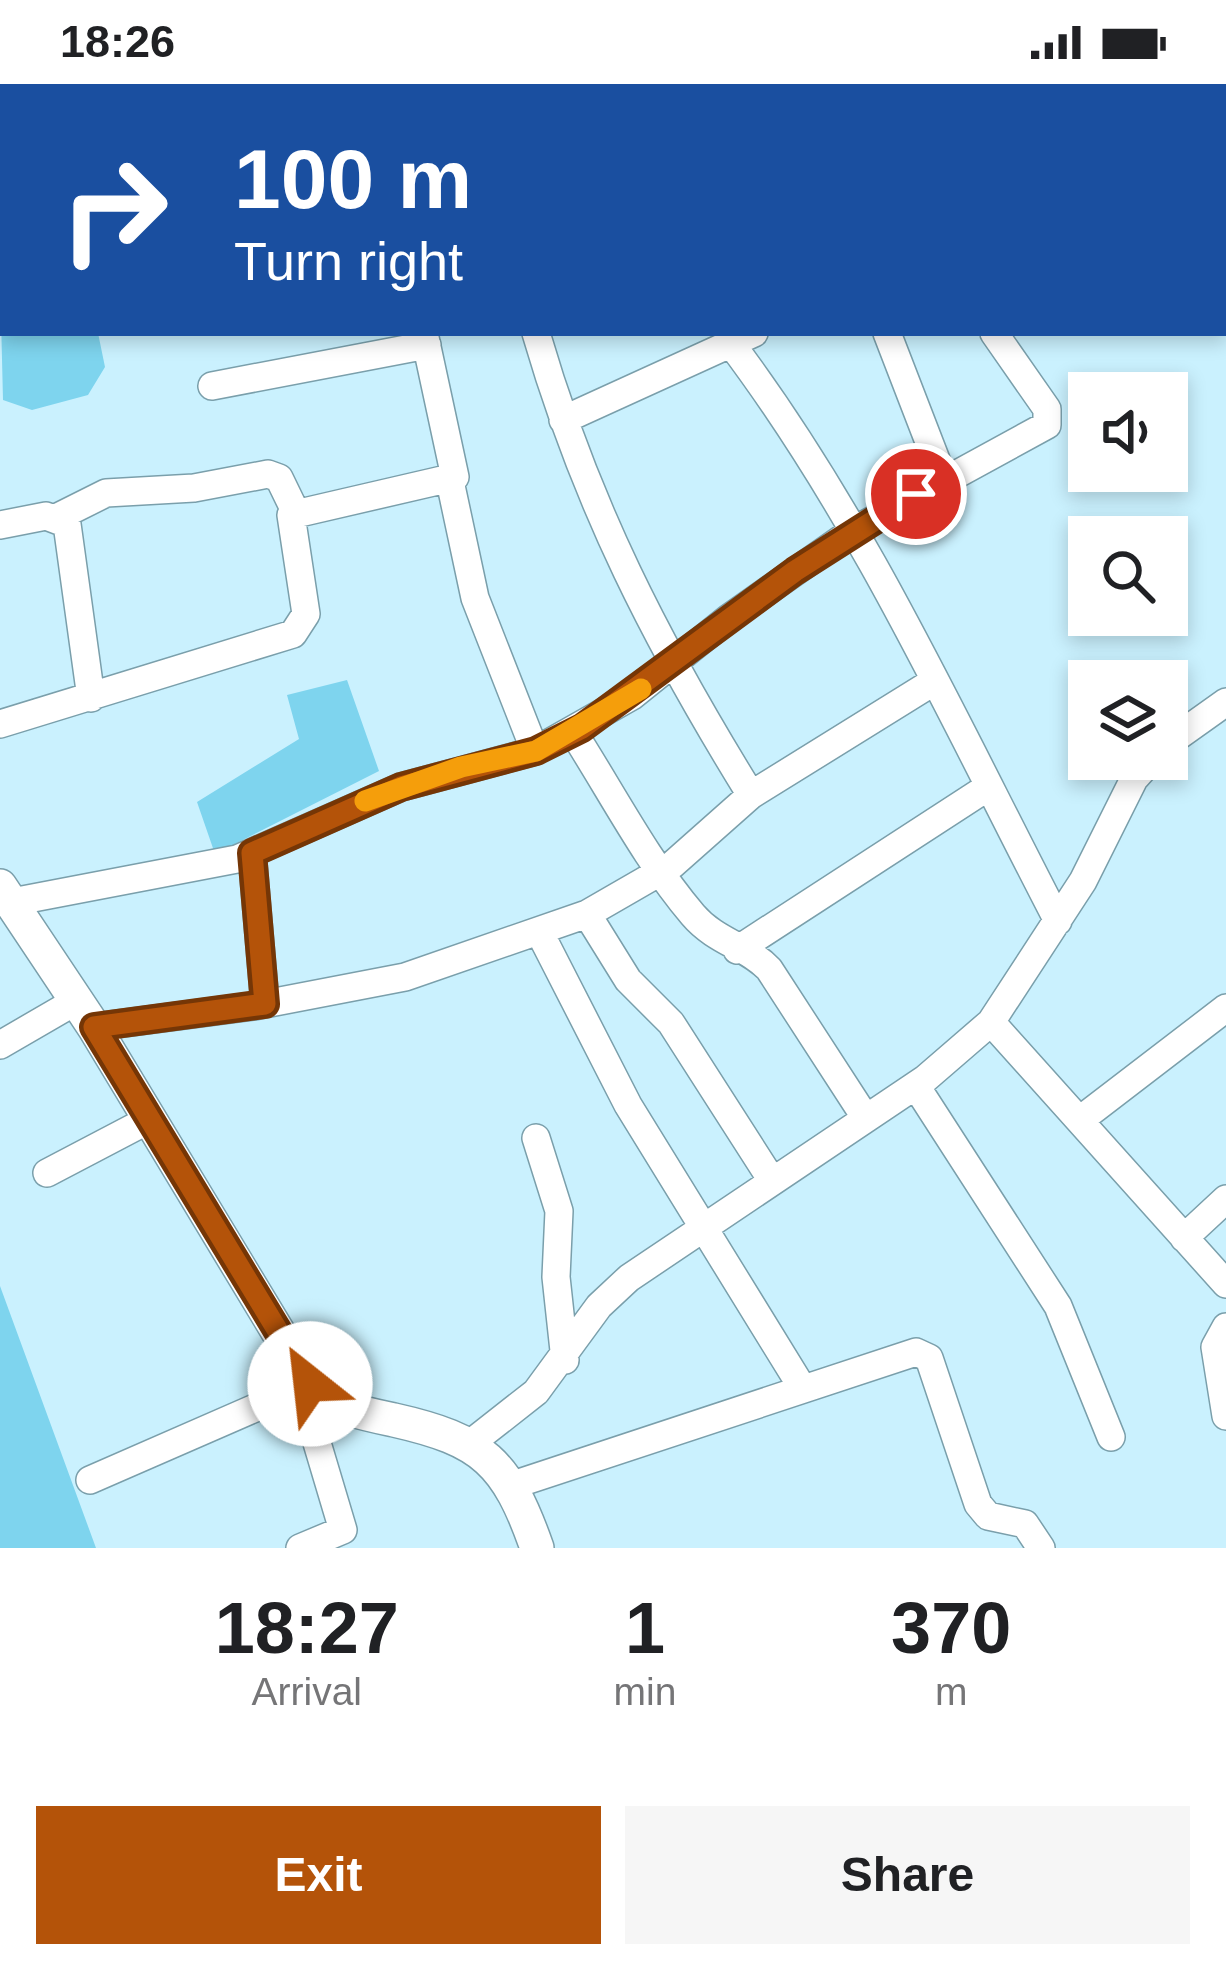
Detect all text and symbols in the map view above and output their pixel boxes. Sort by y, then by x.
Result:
text: 18:26 [60,16,175,67]
icon: right [36,132,192,288]
text: 100 m [234,132,472,226]
text: Turn right [234,231,463,291]
map controls [1068,372,1188,780]
button: sound [1068,372,1188,492]
pin [865,443,967,545]
icon: arrive [883,461,949,527]
button: search [1068,516,1188,636]
button: layers [1068,660,1188,780]
position arrow [247,1321,373,1447]
text: 18:27 [215,1588,399,1668]
text: 1 [625,1588,665,1668]
text: 370 [891,1588,1011,1668]
text: Arrival [252,1670,362,1713]
text: min [614,1670,676,1713]
text: m [935,1670,967,1713]
button: Exit [36,1806,601,1944]
button: Share [625,1806,1190,1944]

